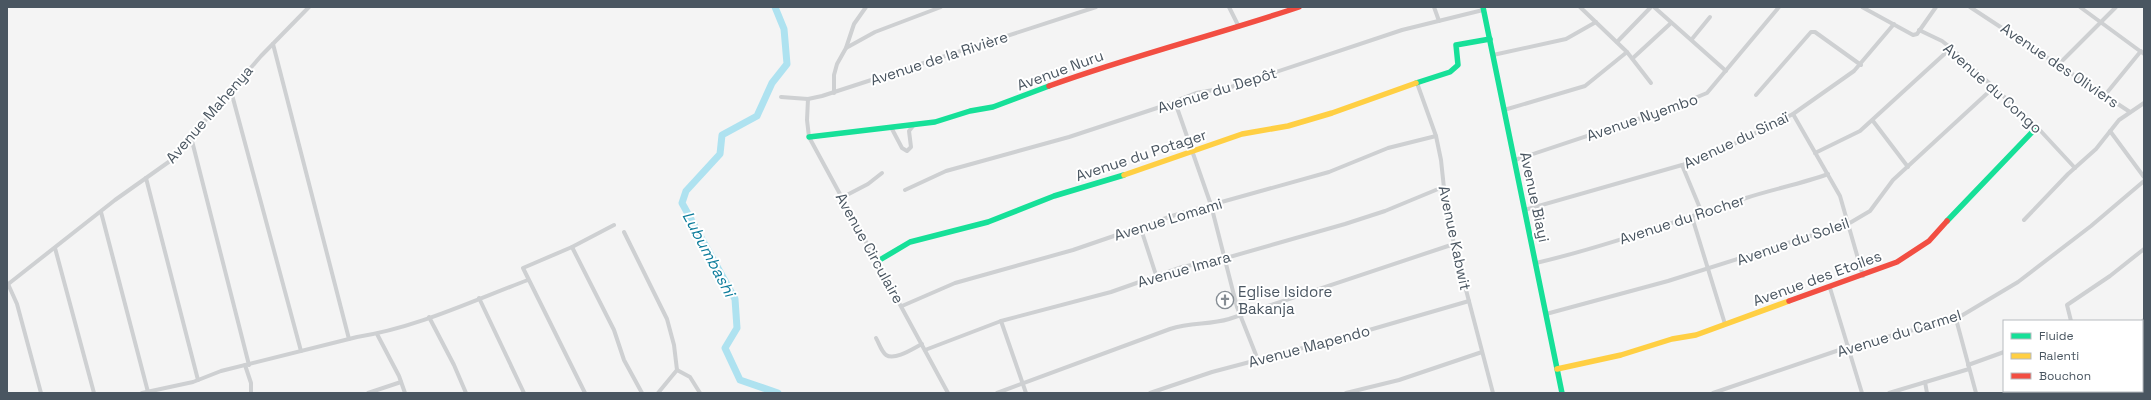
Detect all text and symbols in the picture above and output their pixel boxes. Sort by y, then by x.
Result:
street label: Avenue des Oliviers [1997,18,2123,112]
street label: Avenue de la Rivière [868,27,1010,89]
street label: Avenue du Congo [1940,39,2046,137]
street label: Avenue Nuru [1014,46,1106,94]
street label: Avenue Mahenya [161,61,257,167]
street label: Avenue du Depôt [1155,63,1279,117]
street label: Avenue Nyembo [1584,89,1700,145]
street label: Avenue du Sinaï [1680,107,1793,173]
street label: Avenue du Potager [1073,125,1209,185]
street label: Avenue Biayi [1516,150,1554,244]
street label: Avenue Kabwit [1435,184,1475,292]
street label: Avenue Circulaire [832,189,908,307]
street label: Avenue du Rocher [1617,190,1748,248]
street label: Avenue Lomami [1112,193,1224,245]
water label: Lubumbashi [678,208,741,302]
street label: Avenue du Soleil [1734,213,1852,269]
street label: Avenue des Etoiles [1750,246,1884,310]
street label: Avenue Imara [1135,247,1233,291]
place label: Eglise Isidore Bakanja [1238,282,1333,318]
church icon: Eglise Isidore Bakanja [1215,290,1235,310]
street label: Avenue du Carmel [1835,305,1963,361]
legend [2003,320,2143,392]
street label: Avenue Mapendo [1246,321,1372,371]
text: Fluide [2039,328,2074,344]
text: Ralenti [2039,348,2079,364]
text: Bouchon [2039,368,2091,384]

